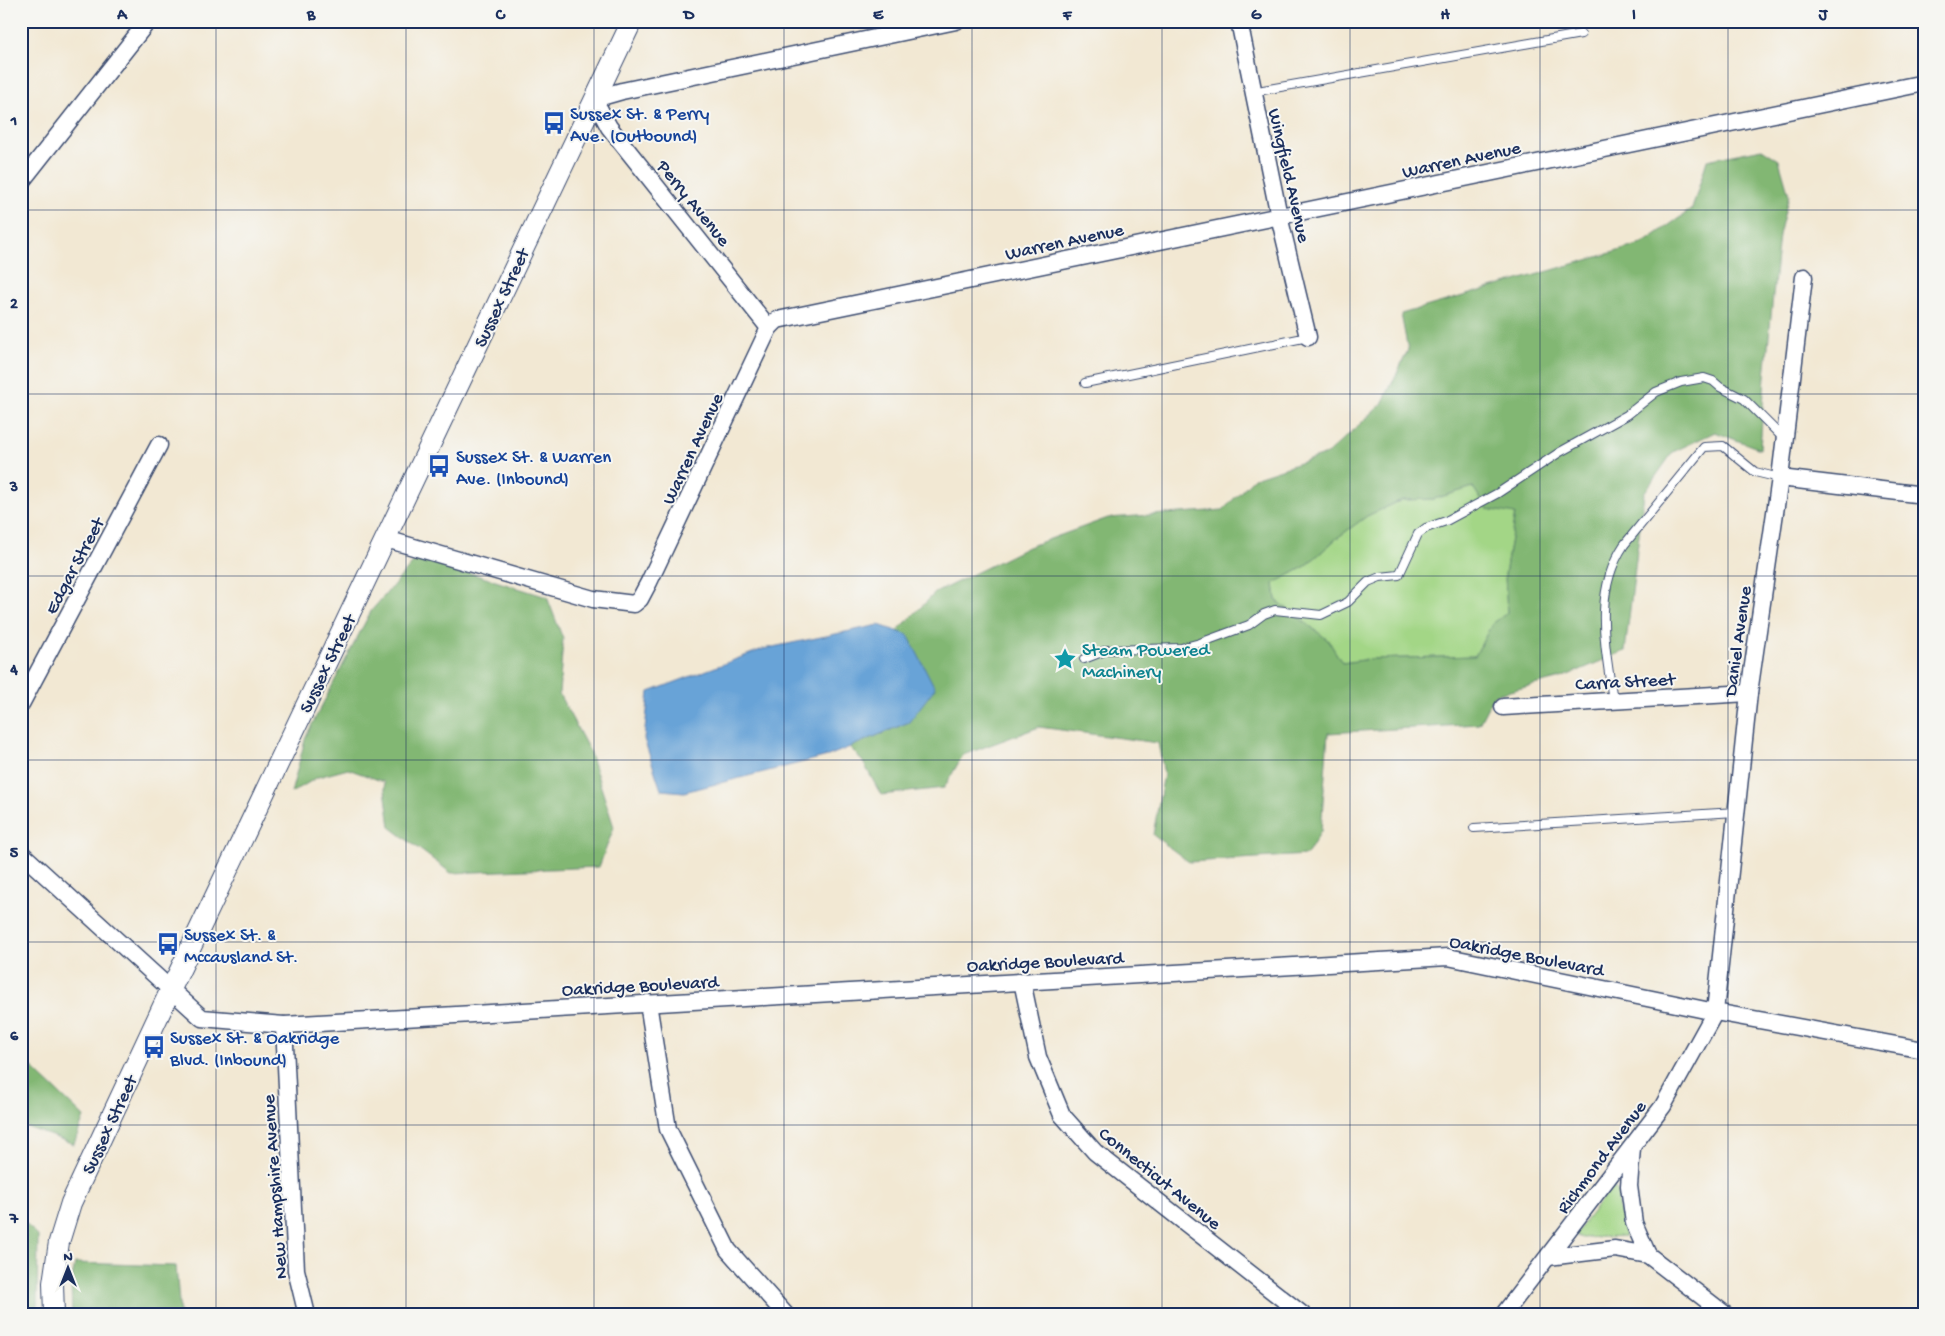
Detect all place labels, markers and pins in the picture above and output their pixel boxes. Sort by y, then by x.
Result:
place label: Sussex St. & Perry Ave. (Outbound) [570,104,710,149]
bus stop icon: Sussex St. & Perry Ave. (Outbound) [541,110,567,136]
place label: Sussex St. & Warren Ave. (Inbound) [456,447,611,492]
bus stop icon: Sussex St. & Warren Ave. (Inbound) [426,453,452,479]
place label: Steam Powered Machinery [1082,640,1211,685]
place icon: Steam Powered Machinery [1052,646,1078,672]
place label: Sussex St. & Mccausland St. [184,925,298,970]
bus stop icon: Sussex St. & Mccausland St. [155,931,181,957]
place label: Sussex St. & Oakridge Blvd. (Inbound) [169,1028,340,1073]
bus stop icon: Sussex St. & Oakridge Blvd. (Inbound) [141,1034,167,1060]

